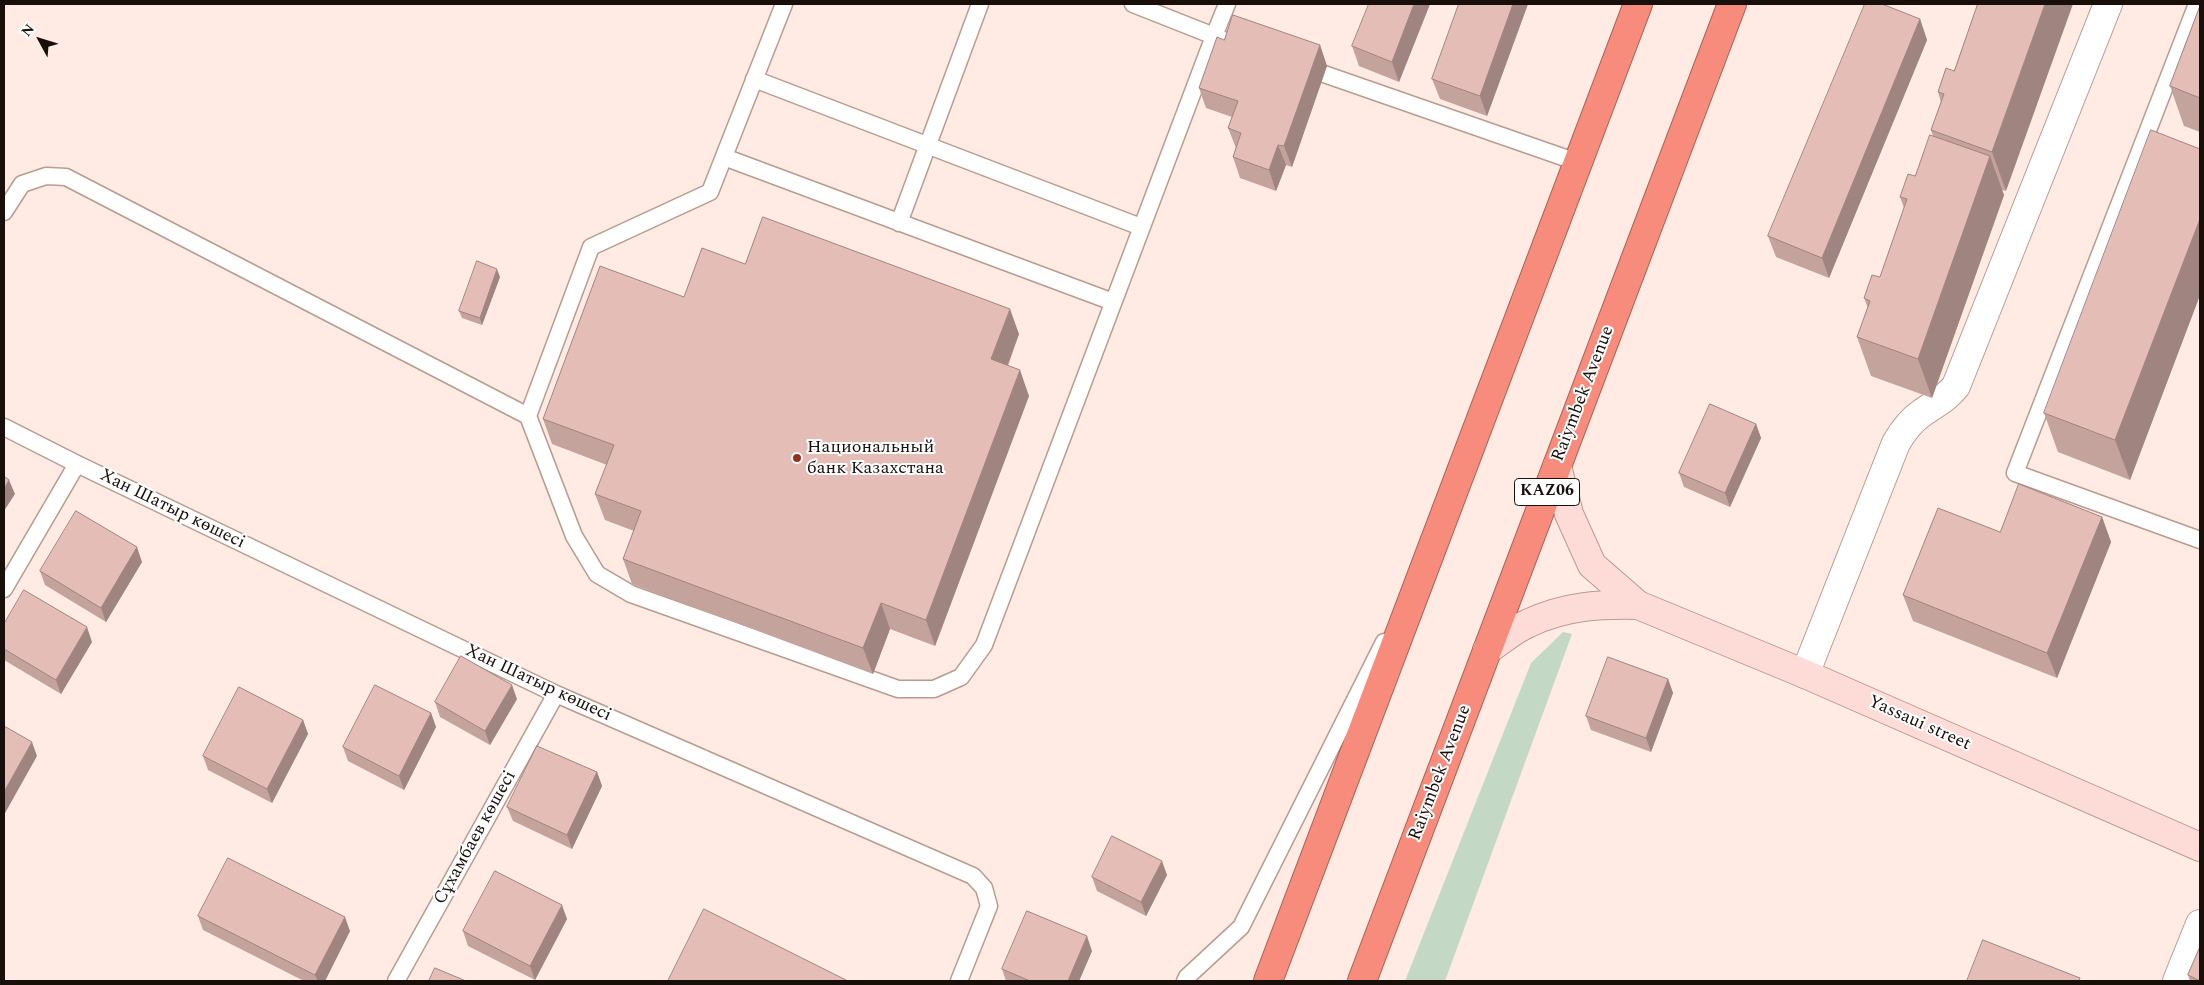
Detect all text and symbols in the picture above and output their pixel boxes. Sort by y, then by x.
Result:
north arrow [15,15,65,65]
text: N [16,19,40,41]
street label: Raiymbek Avenue [1548,323,1620,465]
place label: Национальный банк Казахстана [807,437,944,479]
marker: Национальный банк Казахстана [791,452,803,464]
street label: Хан Шатыр көшесі [96,465,248,555]
road number: KАZ06 [1514,478,1580,506]
street label: Хан Шатыр көшесі [461,641,615,727]
street label: Yassaui street [1864,692,1974,756]
street label: Raiymbek Avenue [1405,702,1477,844]
street label: Сұхамбаев көшесі [430,767,522,909]

